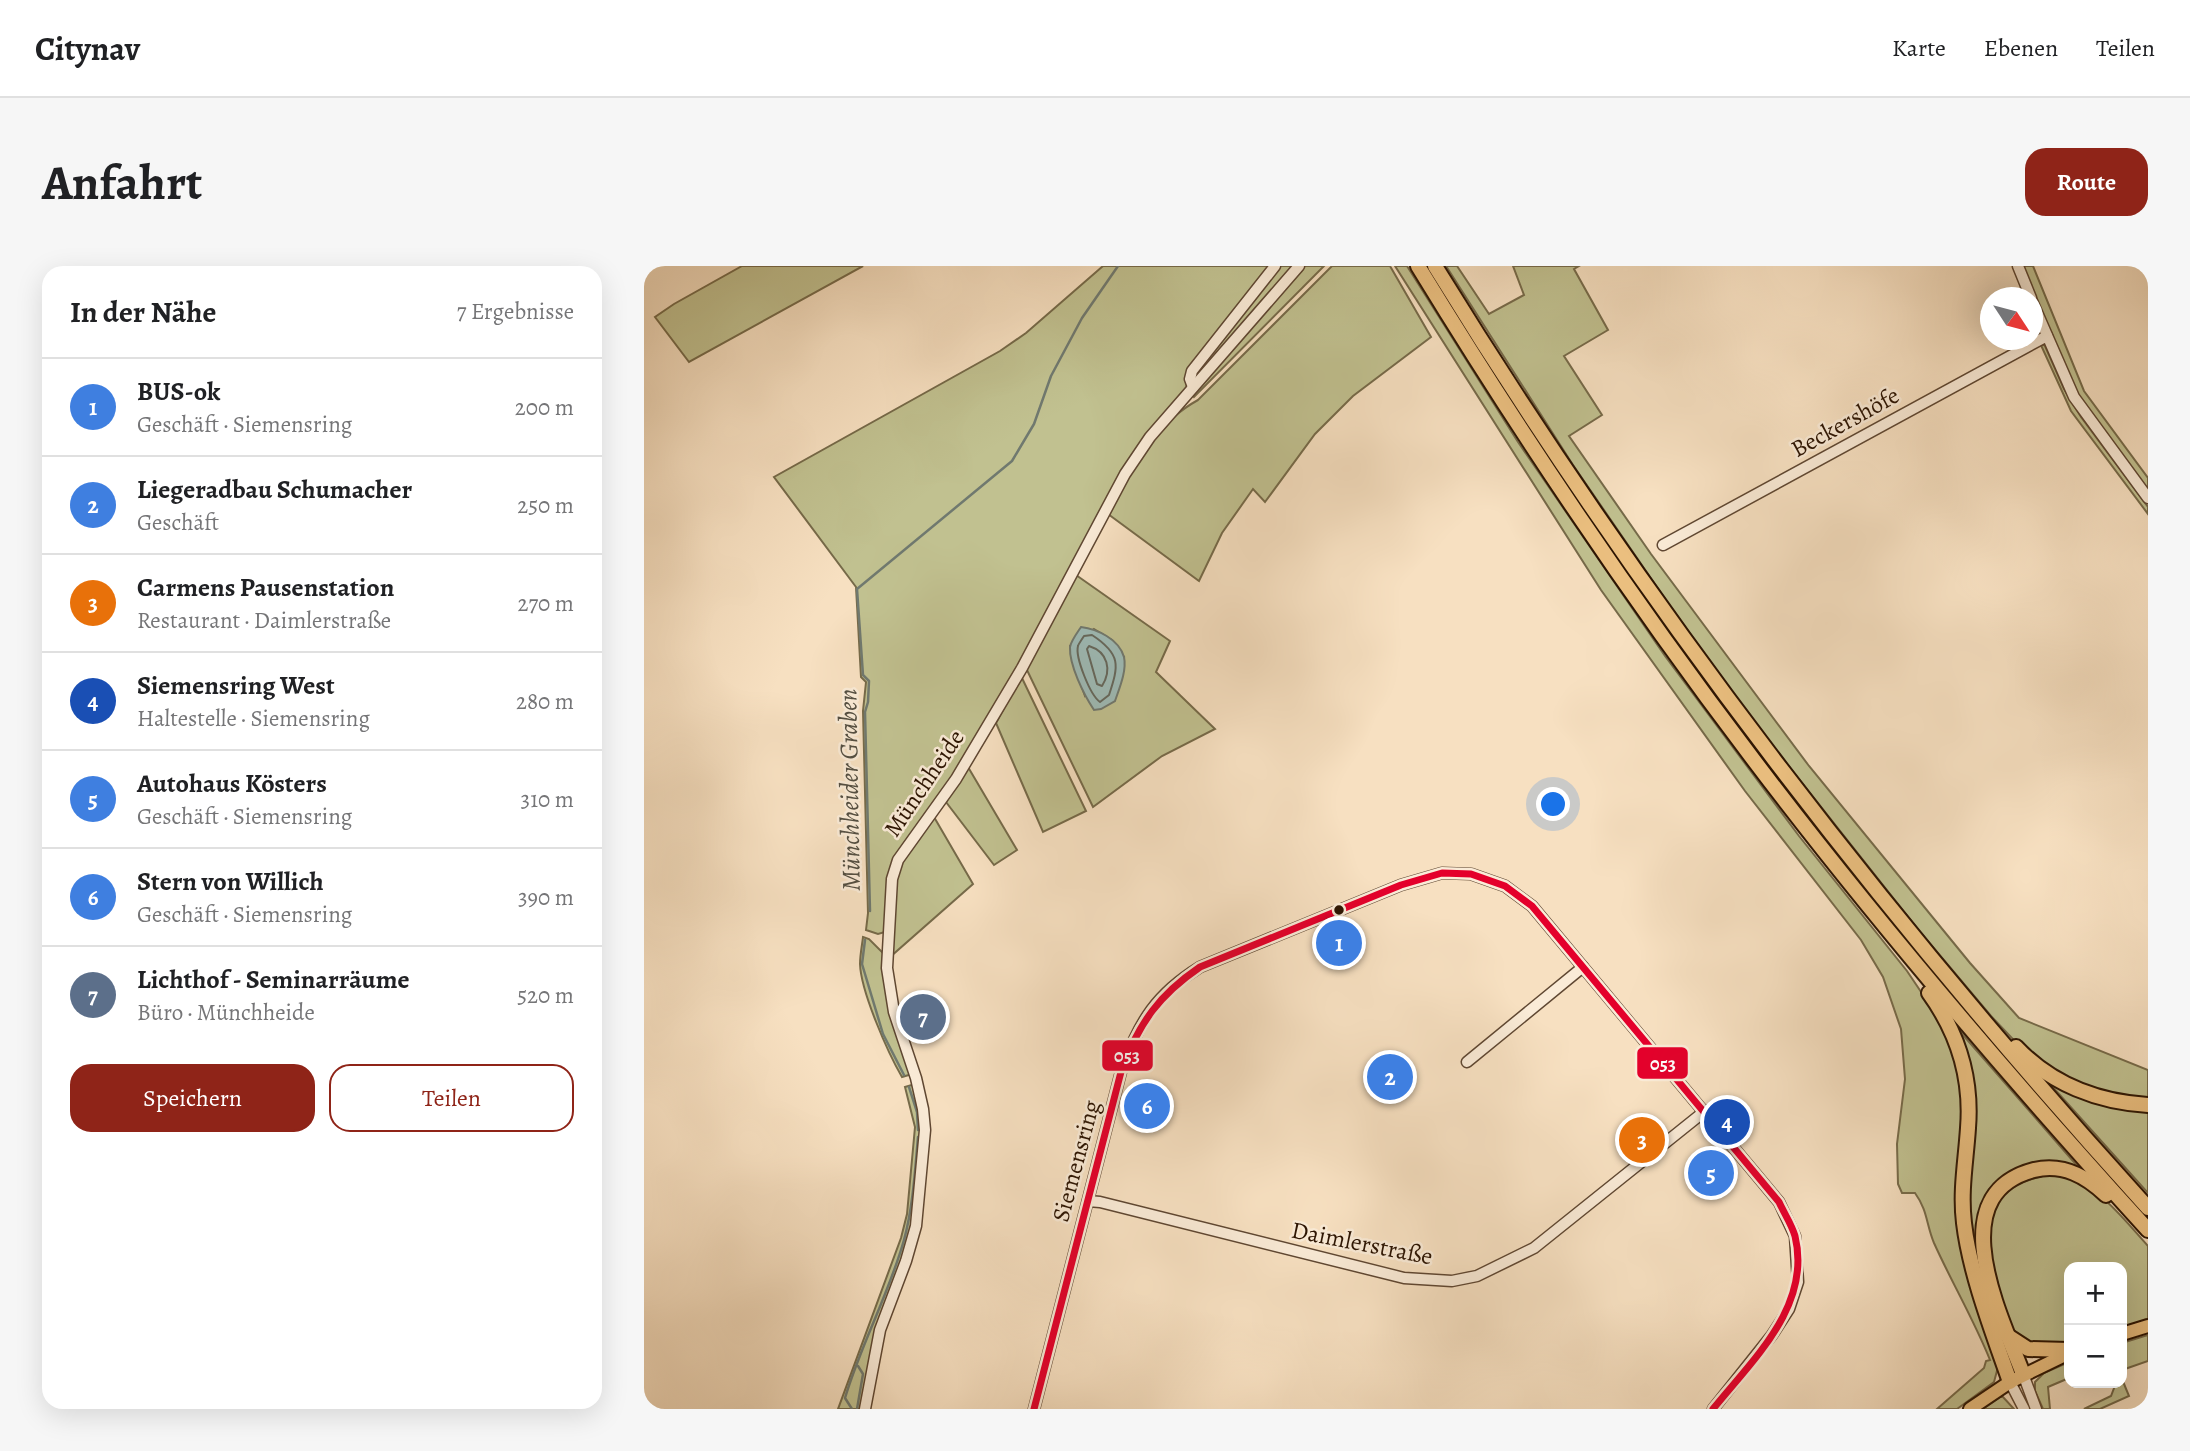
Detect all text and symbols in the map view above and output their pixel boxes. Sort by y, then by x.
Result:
text: Citynav [35,26,140,71]
text: Karte [1892,32,1946,64]
text: Ebenen [1984,32,2058,64]
text: Teilen [2096,32,2155,64]
button: Route [2025,148,2148,216]
text: Anfahrt [42,149,202,216]
north arrow [1980,287,2043,350]
text: In der Nähe [70,292,216,332]
text: 7 Ergebnisse [457,296,574,327]
text: BUS-ok [137,374,221,409]
street label: Beckershöfe [1785,379,1905,465]
text: 1 [89,392,97,423]
text: 200 m [515,392,574,423]
text: Geschäft · Siemensring [137,409,352,440]
text: Liegeradbau Schumacher [137,472,412,507]
text: 2 [87,490,99,521]
text: 250 m [517,490,574,521]
text: Geschäft [137,507,219,538]
text: Carmens Pausenstation [137,570,394,605]
text: 3 [88,588,98,619]
text: 270 m [517,588,574,619]
text: Restaurant · Daimlerstraße [137,605,391,636]
text: Siemensring West [137,668,335,703]
text: 4 [88,686,98,717]
text: 280 m [516,686,574,717]
water label: Münchheider Graben [830,688,869,892]
text: Haltestelle · Siemensring [137,703,370,734]
street label: Münchheide [876,723,972,843]
text: Autohaus Kösters [137,766,327,801]
text: 5 [88,784,98,815]
text: 310 m [521,784,574,815]
your location [1536,787,1570,821]
text: Geschäft · Siemensring [137,801,352,832]
text: Stern von Willich [137,864,324,899]
text: 6 [88,882,98,913]
text: 390 m [518,882,574,913]
text: Geschäft · Siemensring [137,899,352,930]
unlabelled marker [1332,903,1346,917]
pin: 1 [1316,917,1362,969]
text: Lichthof - Seminarräume [137,962,410,997]
text: 7 [88,980,98,1011]
text: 520 m [517,980,574,1011]
pin: 7 [900,991,946,1043]
text: Büro · Münchheide [137,997,315,1028]
line badge: 053 [1101,1039,1154,1072]
text: 053 [1114,1043,1140,1069]
line badge: 053 [1636,1046,1689,1080]
pin: 2 [1367,1051,1413,1103]
text: 053 [1650,1051,1676,1077]
button: Speichern [70,1064,315,1132]
button: Teilen [329,1064,574,1132]
pin: 6 [1124,1080,1170,1132]
pin: 4 [1704,1096,1750,1148]
street label: Siemensring [1044,1097,1108,1225]
pin: 3 [1619,1114,1665,1166]
pin: 5 [1688,1147,1734,1199]
street label: Daimlerstraße [1289,1214,1435,1272]
map controls [2064,1262,2127,1388]
button: + [2064,1262,2127,1325]
button: − [2064,1325,2127,1388]

